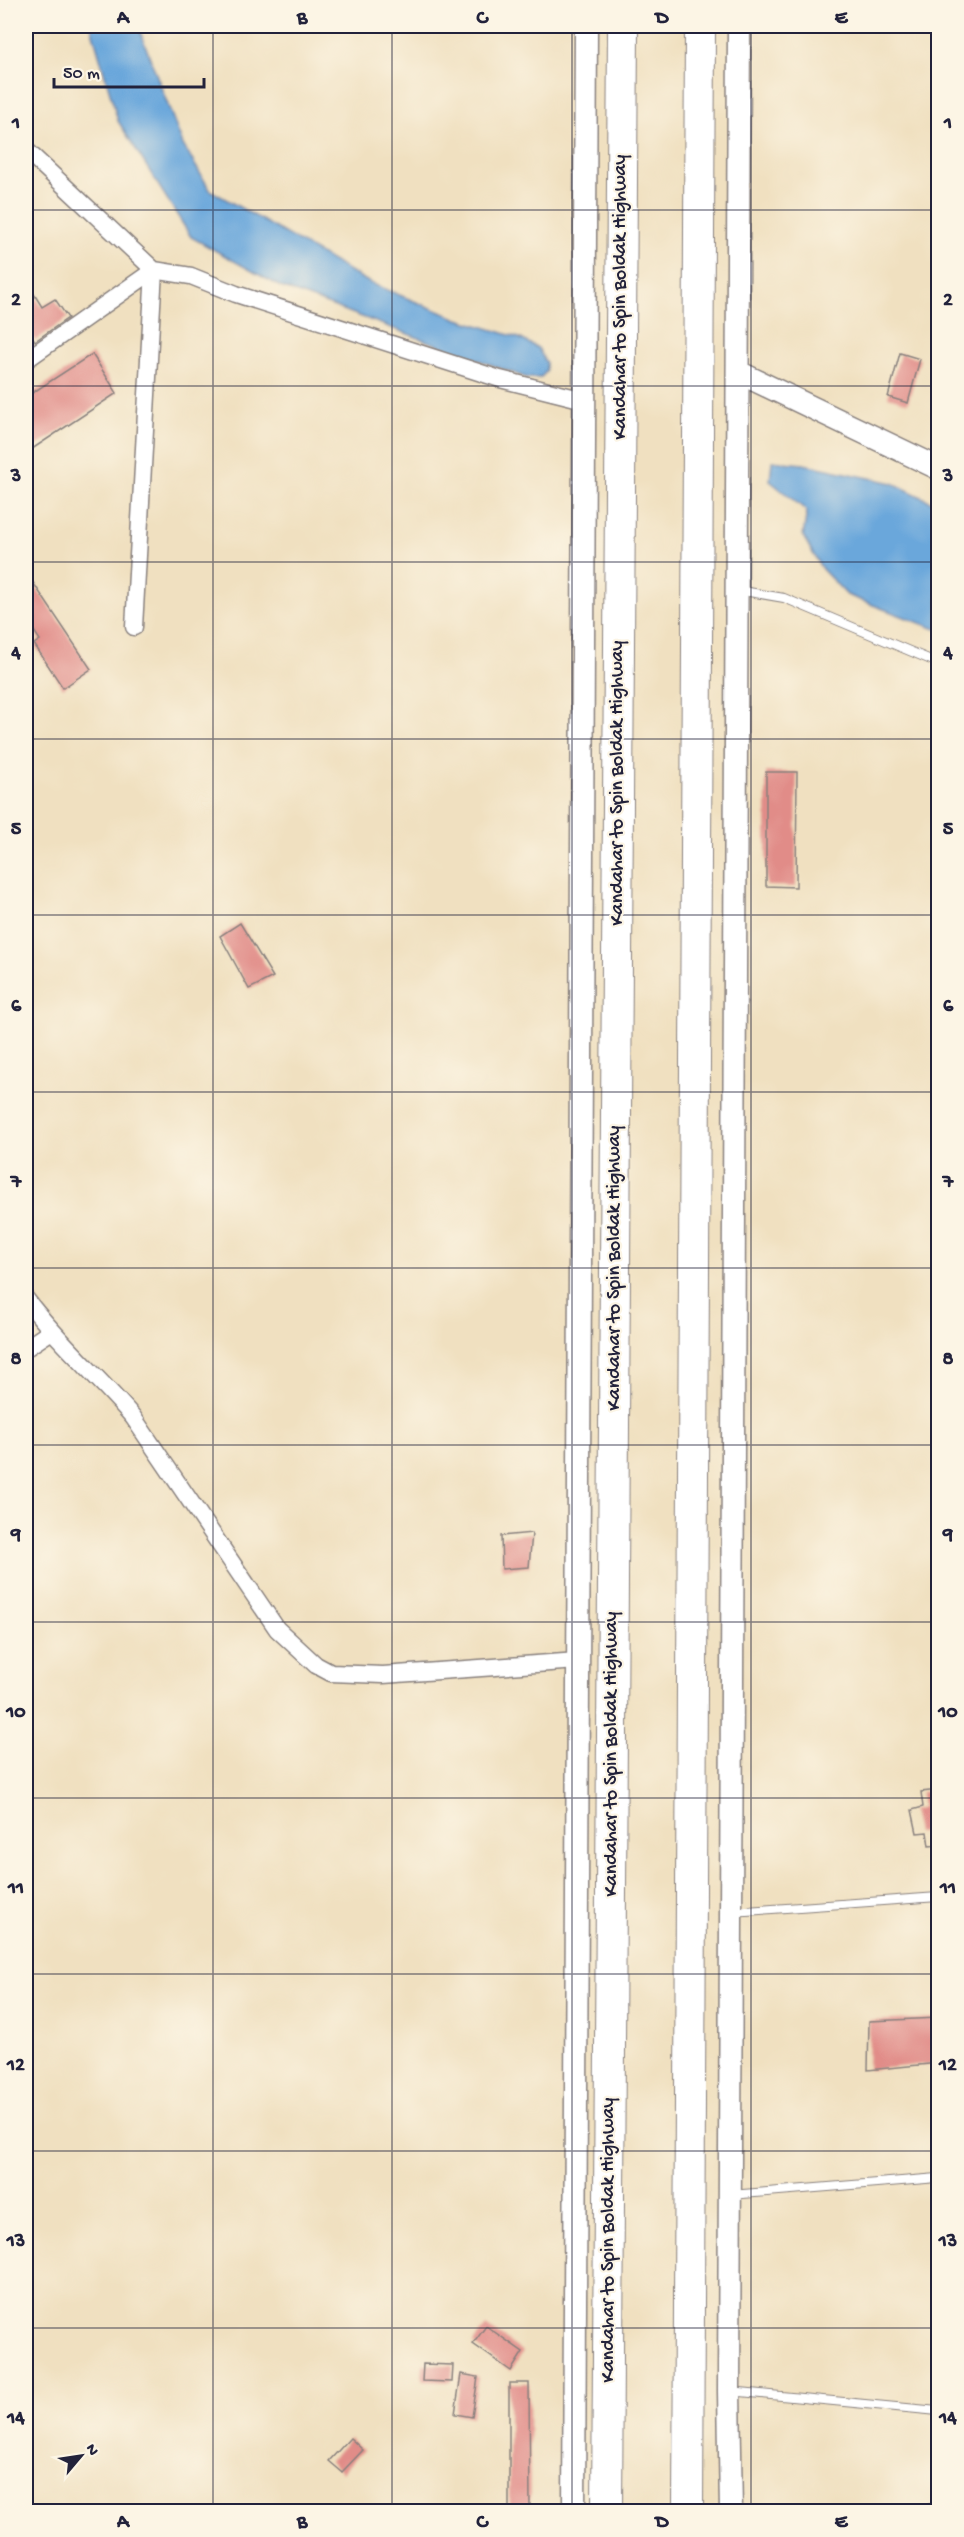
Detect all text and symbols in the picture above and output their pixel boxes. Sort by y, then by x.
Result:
text: A [116,8,131,31]
text: B [296,8,308,31]
text: C [476,8,490,31]
text: D [653,8,669,31]
text: E [835,8,849,31]
scale bar [54,51,204,89]
text: 50 m [63,64,100,85]
text: 1 [11,113,20,136]
text: 1 [943,113,952,136]
street label: Kandahar to Spin Boldak Highway [610,154,633,439]
text: 2 [11,290,21,313]
text: 2 [943,290,953,313]
text: 3 [10,466,21,489]
text: 3 [942,466,953,489]
street label: Kandahar to Spin Boldak Highway [607,640,630,925]
text: 4 [10,643,21,666]
text: 4 [942,643,953,666]
text: 5 [11,819,22,842]
text: 5 [943,819,954,842]
text: 6 [11,996,22,1019]
text: 6 [943,996,954,1019]
street label: Kandahar to Spin Boldak Highway [604,1125,627,1410]
text: 7 [10,1172,23,1195]
text: 7 [942,1172,955,1195]
text: 8 [11,1349,22,1372]
text: 8 [943,1349,954,1372]
text: 9 [10,1525,21,1548]
text: 9 [942,1525,953,1548]
street label: Kandahar to Spin Boldak Highway [601,1611,624,1896]
text: 10 [5,1702,26,1725]
text: 10 [937,1702,958,1725]
text: 11 [7,1878,24,1901]
text: 11 [939,1878,956,1901]
text: 12 [6,2055,25,2078]
text: 12 [938,2055,957,2078]
street label: Kandahar to Spin Boldak Highway [598,2097,621,2382]
text: 13 [6,2231,25,2254]
text: 13 [938,2231,957,2254]
text: 14 [6,2408,25,2431]
text: 14 [938,2408,957,2431]
north arrow [51,2426,111,2486]
text: N [80,2441,102,2460]
text: A [116,2512,131,2535]
text: B [296,2512,308,2535]
text: C [476,2512,490,2535]
text: D [653,2512,669,2535]
text: E [835,2512,849,2535]

